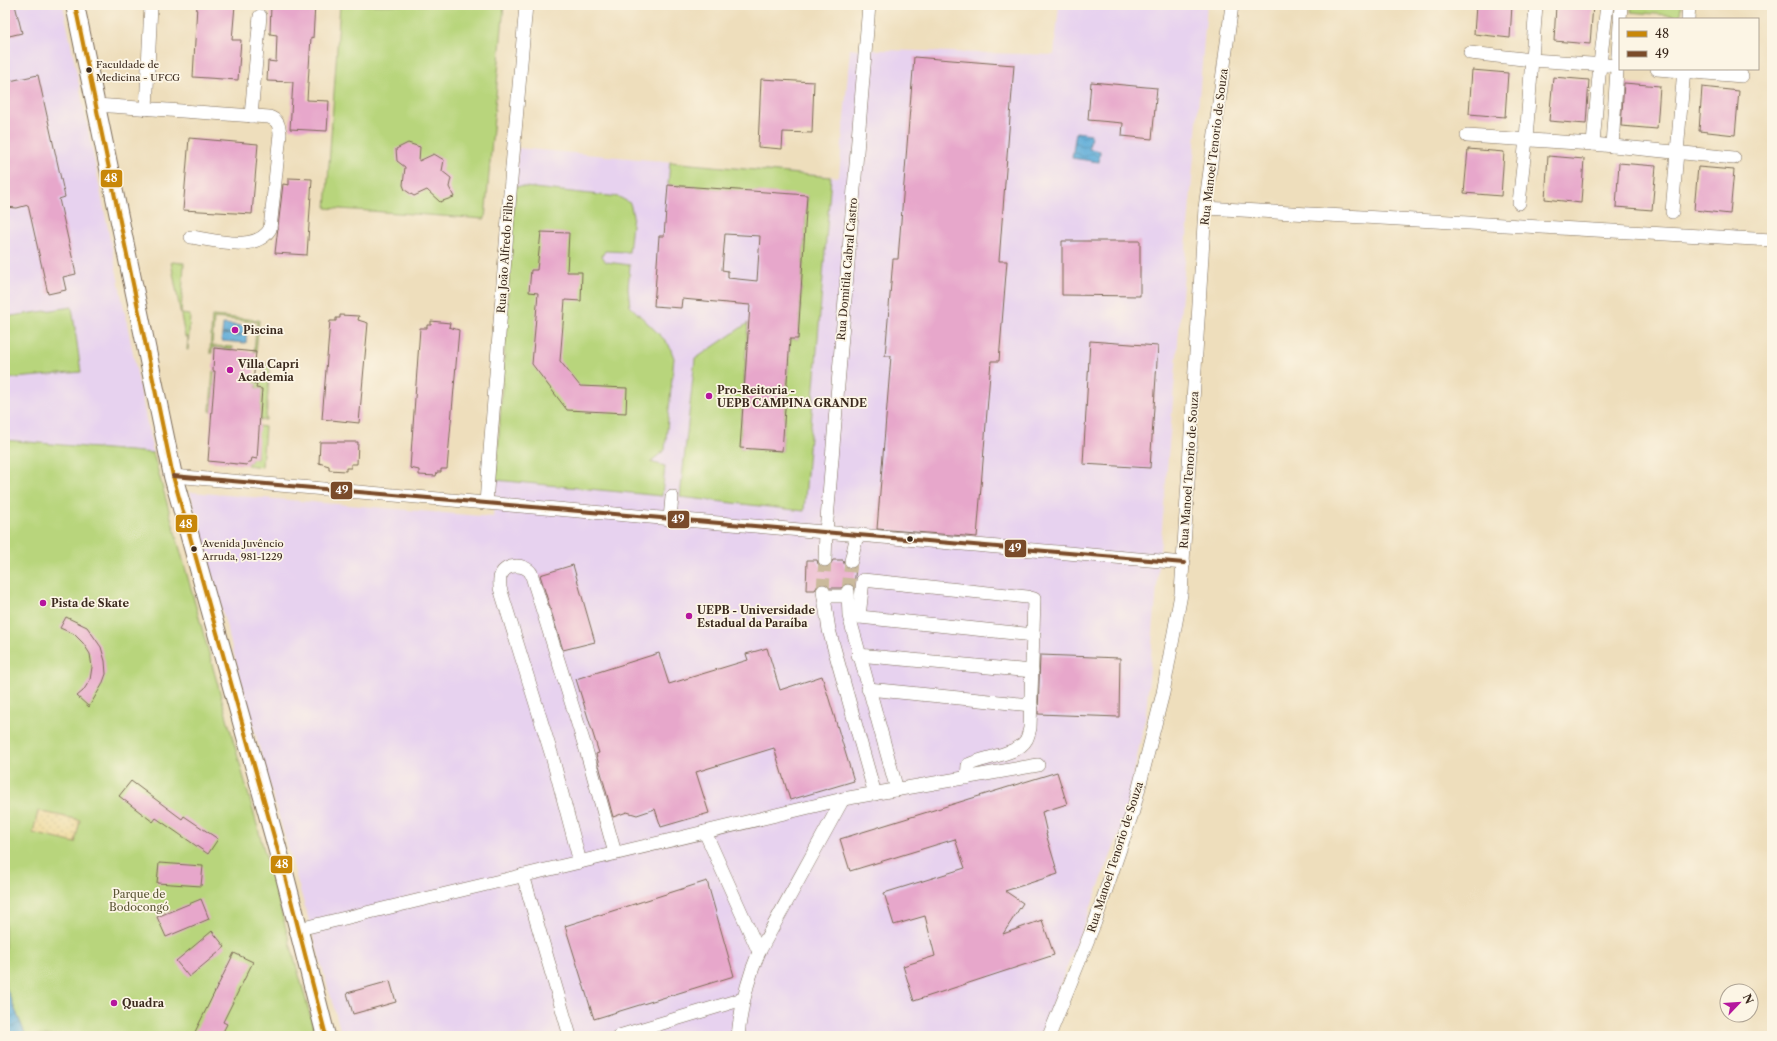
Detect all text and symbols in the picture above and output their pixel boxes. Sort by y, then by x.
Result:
legend [1619,18,1759,70]
text: 48 [1655,26,1669,41]
text: 49 [1655,46,1669,61]
place label: Faculdade de Medicina - UFCG [96,58,180,84]
marker: Faculdade de Medicina - UFCG [84,65,94,75]
street label: Rua Manoel Tenorio de Souza [1197,68,1231,226]
line badge: 48 [100,169,123,188]
text: 48 [104,171,118,185]
street label: Rua João Alfredo Filho [494,194,516,314]
street label: Rua Domitila Cabral Castro [834,197,860,341]
place label: Piscina [243,323,284,337]
marker: Piscina [230,325,240,335]
place label: Villa Capri Academia [237,357,299,384]
marker: Villa Capri Academia [225,365,235,375]
place label: Pro-Reitoria - UEPB CAMPINA GRANDE [717,383,867,410]
marker: Pro-Reitoria - UEPB CAMPINA GRANDE [704,391,714,401]
street label: Rua Manoel Tenorio de Souza [1177,391,1202,549]
line badge: 49 [330,481,353,500]
text: 49 [335,483,349,497]
line badge: 49 [667,510,690,529]
text: 49 [671,512,685,526]
line badge: 48 [175,514,198,533]
text: 48 [179,517,193,531]
unlabelled marker [905,534,915,544]
place label: Avenida Juvêncio Arruda, 981-1229 [201,537,284,563]
line badge: 49 [1004,539,1027,558]
text: 49 [1008,541,1022,555]
marker: Avenida Juvêncio Arruda, 981-1229 [189,544,199,554]
place label: Pista de Skate [51,596,130,610]
marker: Pista de Skate [38,598,48,608]
place label: UEPB - Universidade Estadual da Paraíba [697,603,815,630]
marker: UEPB - Universidade Estadual da Paraíba [684,611,694,621]
street label: Rua Manoel Tenorio de Souza [1084,780,1146,934]
line badge: 48 [270,855,293,874]
text: 48 [275,857,289,871]
park label: Parque de Bodocongó [109,887,169,914]
north arrow [1719,983,1759,1023]
text: N [1740,991,1757,1006]
place label: Quadra [122,996,165,1010]
marker: Quadra [109,998,119,1008]

